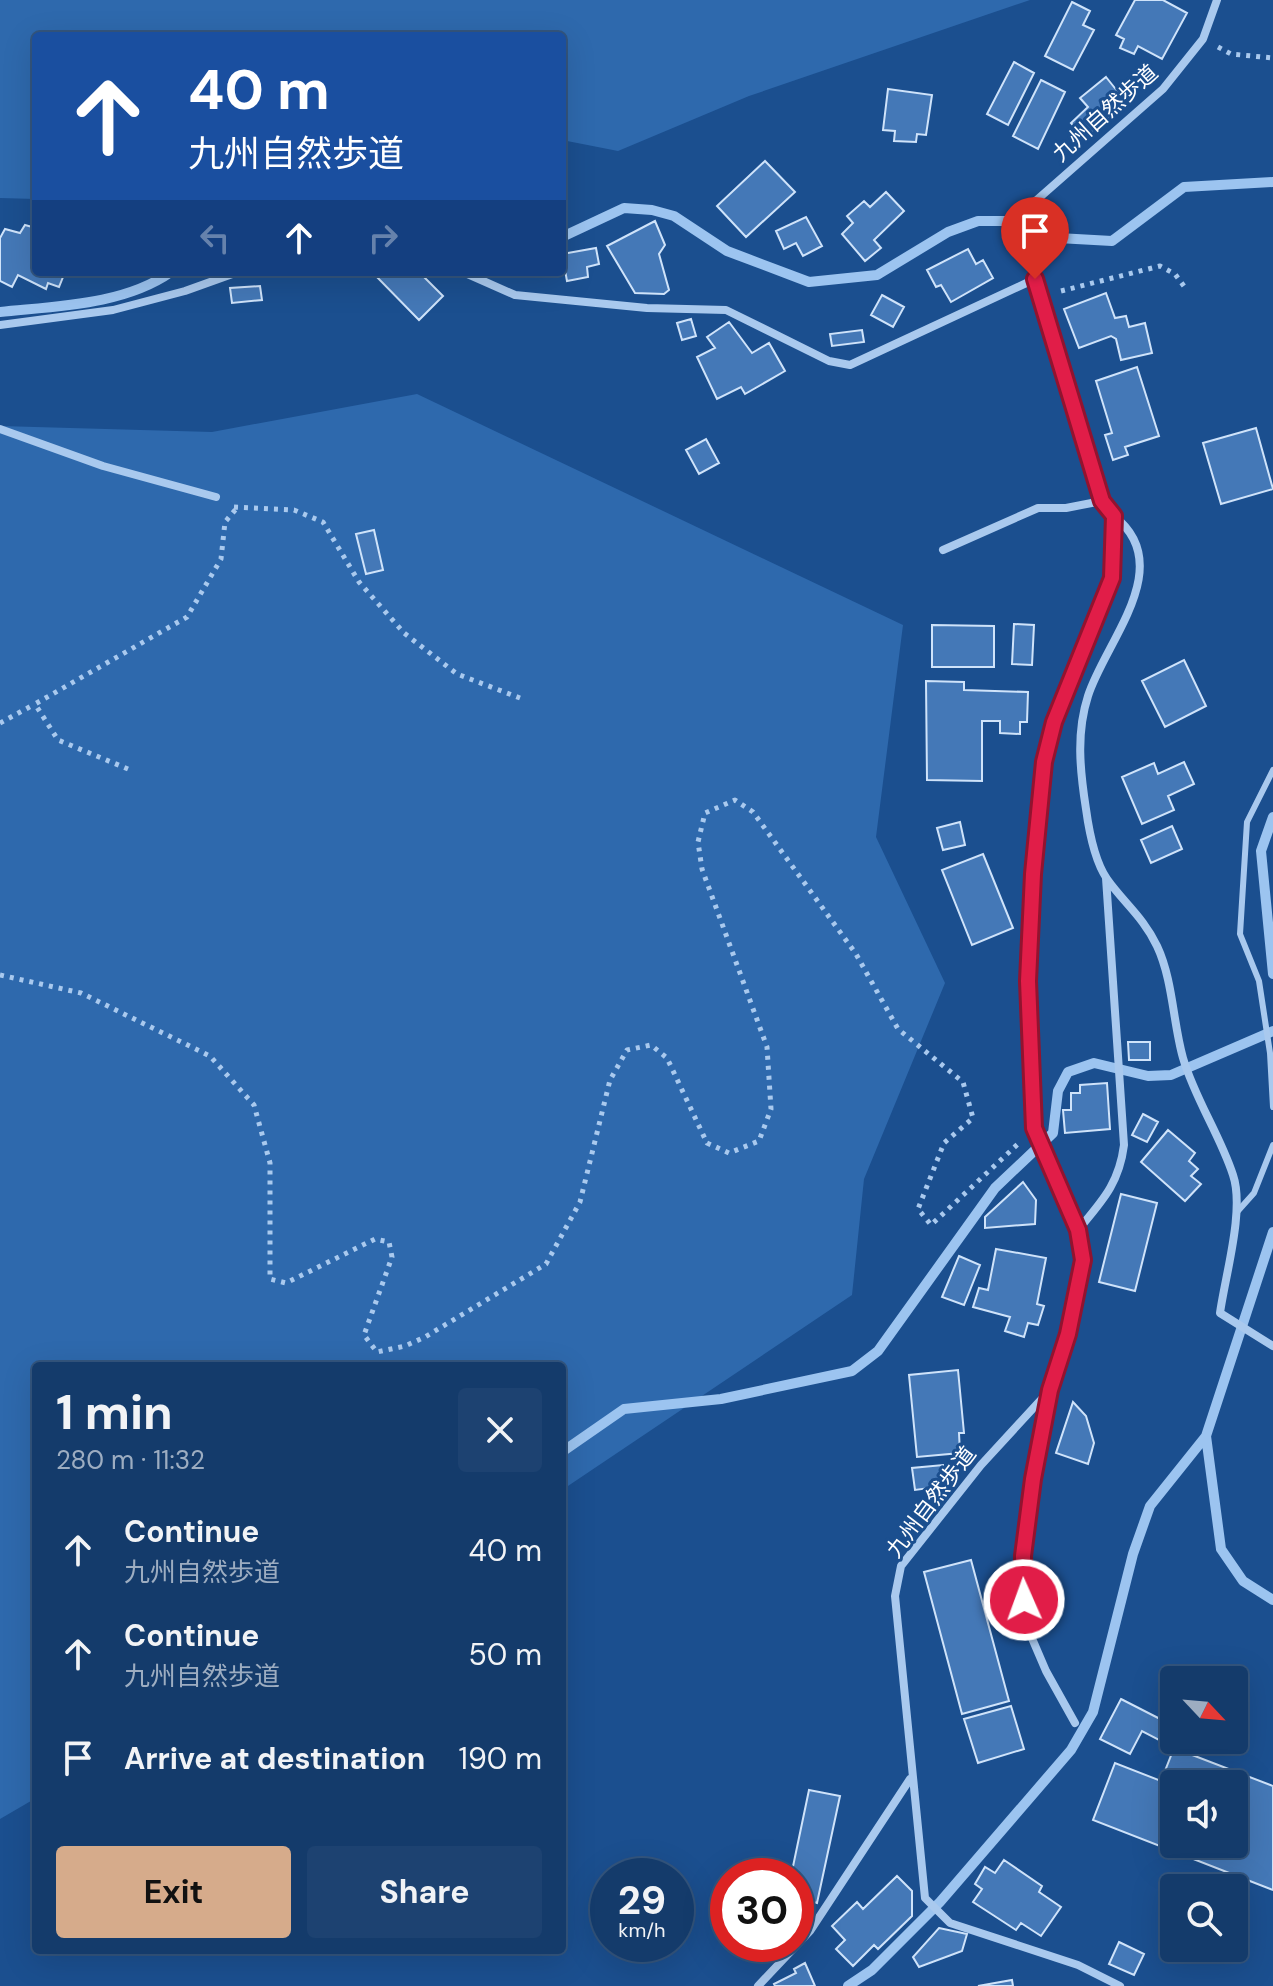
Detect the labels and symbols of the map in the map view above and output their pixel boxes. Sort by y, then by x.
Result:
street label: 九州自然歩道 [1046,58,1164,168]
pin [1001,197,1069,279]
street label: 九州自然歩道 [880,1441,982,1563]
position arrow [982,1558,1066,1642]
north arrow [1160,1666,1248,1754]
speed limit sign: 30 [710,1858,814,1962]

